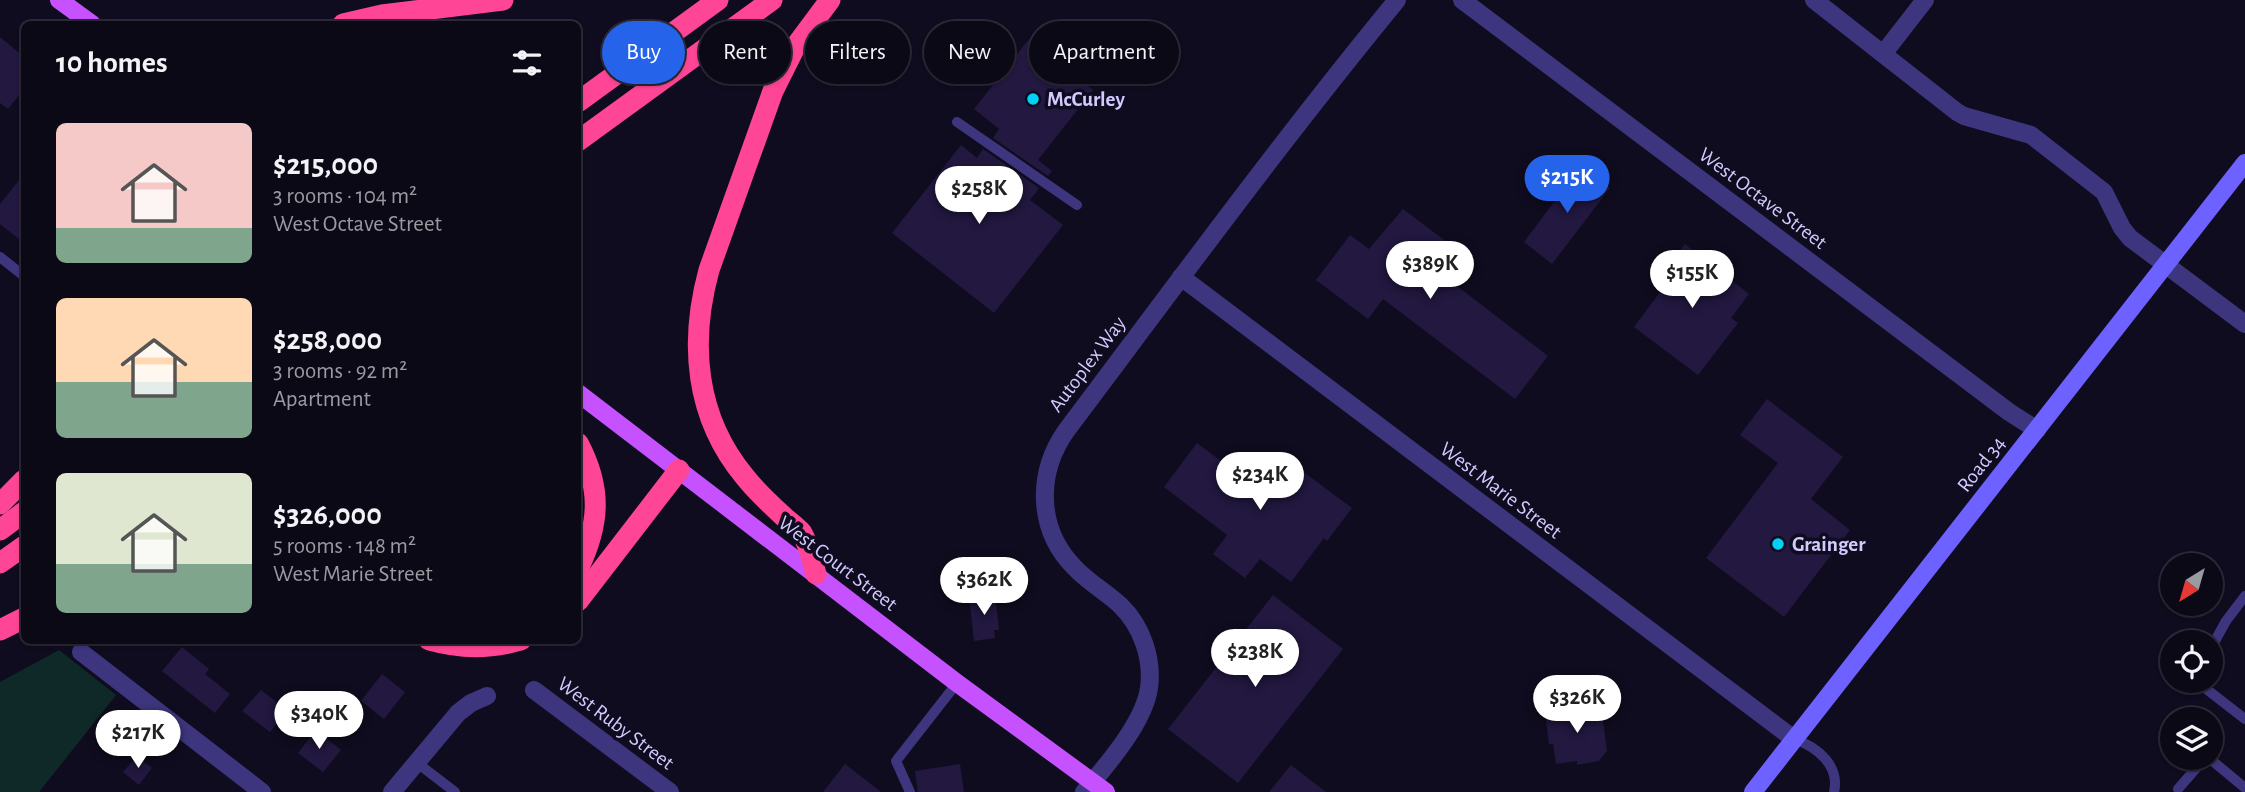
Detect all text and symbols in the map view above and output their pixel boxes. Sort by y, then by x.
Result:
chip: Buy [602,21,685,84]
chip: Rent [699,21,791,84]
chip: Filters [805,21,910,84]
chip: New [924,21,1015,84]
chip: Apartment [1029,21,1179,84]
icon: filters [508,44,546,82]
text: 10 homes [56,48,167,78]
place label: McCurley [1047,89,1125,110]
marker: McCurley [1025,91,1041,107]
street label: West Octave Street [1695,144,1831,253]
text: $215,000 [273,150,378,180]
icon: home [112,151,196,235]
pin: $215K [1518,156,1616,215]
pin: $258K [930,166,1028,226]
text: $215K [1541,166,1593,189]
text: $258K [951,177,1007,200]
text: 3 rooms · 104 m² [273,185,417,208]
text: West Octave Street [273,213,442,236]
pin: $389K [1381,242,1479,301]
pin: $155K [1643,250,1741,310]
text: $389K [1402,252,1458,275]
text: $155K [1666,261,1718,284]
street label: Autoplex Way [1045,313,1130,416]
text: $258,000 [273,325,382,355]
icon: home [112,326,196,410]
text: 3 rooms · 92 m² [273,360,407,383]
text: Apartment [273,388,371,411]
street label: Road 34 [1953,433,2009,496]
street label: West Marie Street [1436,438,1565,543]
pin: $234K [1211,452,1309,512]
text: $234K [1232,463,1288,486]
text: $326,000 [273,500,382,530]
icon: home [112,501,196,585]
street label: West Court Street [774,512,901,615]
place label: Grainger [1792,534,1866,555]
text: 5 rooms · 148 m² [273,535,416,558]
marker: Grainger [1770,536,1786,552]
north arrow [2160,553,2222,616]
map controls [2160,553,2223,770]
pin: $362K [935,558,1033,617]
text: West Marie Street [273,563,433,586]
text: $362K [956,568,1012,591]
pin: $238K [1206,630,1304,689]
button: locate [2160,630,2223,693]
text: $238K [1227,640,1283,663]
street label: West Ruby Street [554,673,678,774]
pin: $326K [1528,676,1626,735]
text: $326K [1549,686,1605,709]
pin: $340K [270,692,368,751]
text: $340K [290,702,348,725]
button: layers [2160,707,2223,770]
pin: $217K [89,710,187,770]
text: $217K [112,721,164,744]

